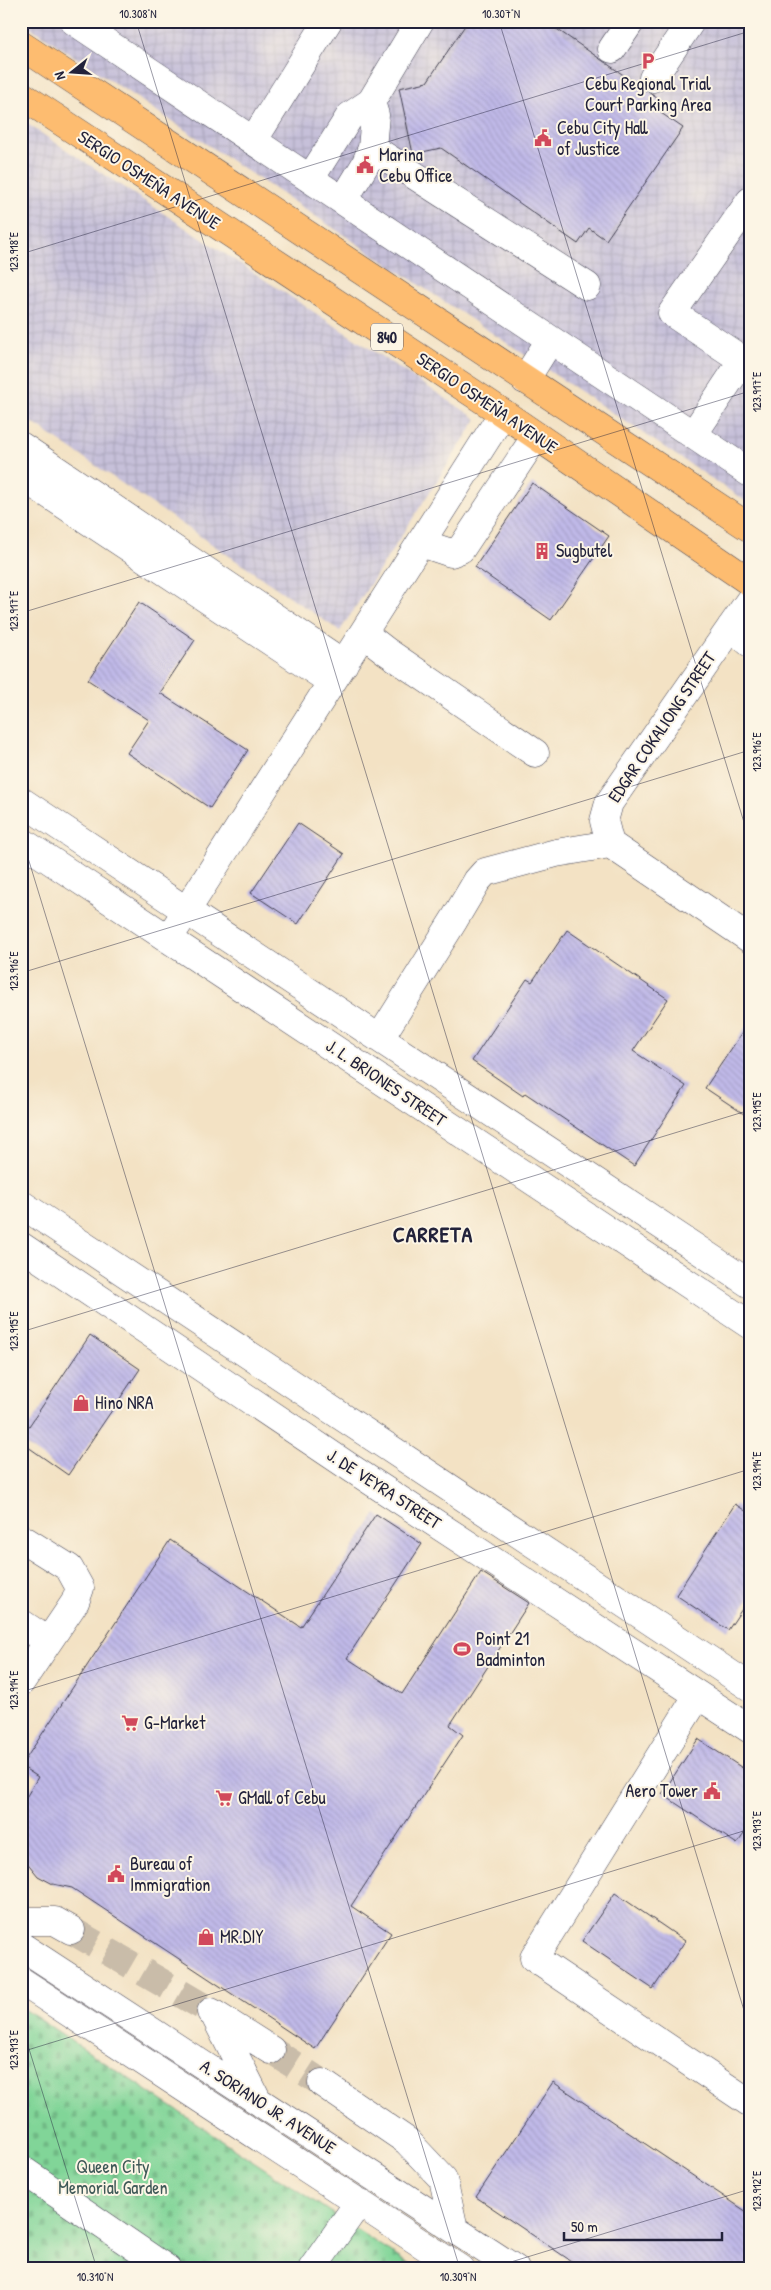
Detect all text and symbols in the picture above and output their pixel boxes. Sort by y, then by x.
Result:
text: 10.308°N [119,5,157,22]
text: 10.307°N [482,5,520,22]
north arrow [48,48,98,98]
parking icon: Cebu Regional Trial Court Parking Area [638,51,658,71]
text: N [49,69,69,82]
place label: Cebu Regional Trial Court Parking Area [585,71,711,117]
place label: Cebu City Hall of Justice [557,115,648,161]
street label: SERGIO OSMEÑA AVENUE [73,124,225,235]
public building icon: Cebu City Hall of Justice [533,128,553,148]
place label: Marina Cebu Office [379,142,452,188]
public building icon: Marina Cebu Office [355,155,375,175]
text: 123.918°E [5,231,22,272]
road number: 840 [371,324,403,351]
street label: SERGIO OSMEÑA AVENUE [412,346,563,459]
text: 123.917°E [748,371,765,412]
place label: Sugbutel [556,538,612,563]
building icon: Sugbutel [532,541,552,561]
text: 123.917°E [5,590,22,631]
street label: EDGAR COKALIONG STREET [602,646,722,807]
text: 123.916°E [748,732,765,772]
text: 123.916°E [5,951,22,991]
street label: J. L. BRIONES STREET [321,1033,452,1132]
text: 123.915°E [748,1091,765,1132]
district label: CARRETA [393,1219,473,1249]
text: 123.915°E [5,1310,22,1351]
place label: Hino NRA [95,1390,154,1415]
shop icon: Hino NRA [71,1393,91,1413]
street label: J. DE VEYRA STREET [322,1442,447,1535]
text: 123.914°E [748,1451,765,1491]
place label: Point 21 Badminton [476,1626,545,1672]
sports icon: Point 21 Badminton [452,1639,472,1659]
text: 123.914°E [5,1670,22,1710]
place label: G-Market [144,1710,206,1735]
supermarket icon: G-Market [120,1713,140,1733]
place label: Aero Tower [626,1778,698,1803]
public building icon: Aero Tower [702,1781,722,1801]
place label: GMall of Cebu [238,1785,326,1810]
supermarket icon: GMall of Cebu [214,1788,234,1808]
text: 123.913°E [748,1810,765,1851]
place label: Bureau of Immigration [130,1851,210,1897]
public building icon: Bureau of Immigration [106,1864,126,1884]
place label: MR.DIY [220,1924,264,1949]
shop icon: MR.DIY [196,1927,216,1947]
text: 123.913°E [5,2029,22,2070]
street label: A. SORIANO JR. AVENUE [196,2053,341,2160]
park label: Queen City Memorial Garden [58,2154,168,2200]
text: 123.912°E [748,2170,765,2211]
scale bar [564,2210,721,2242]
text: 50 m [571,2216,598,2237]
text: 10.310°N [77,2268,113,2285]
text: 10.309°N [440,2268,476,2285]

